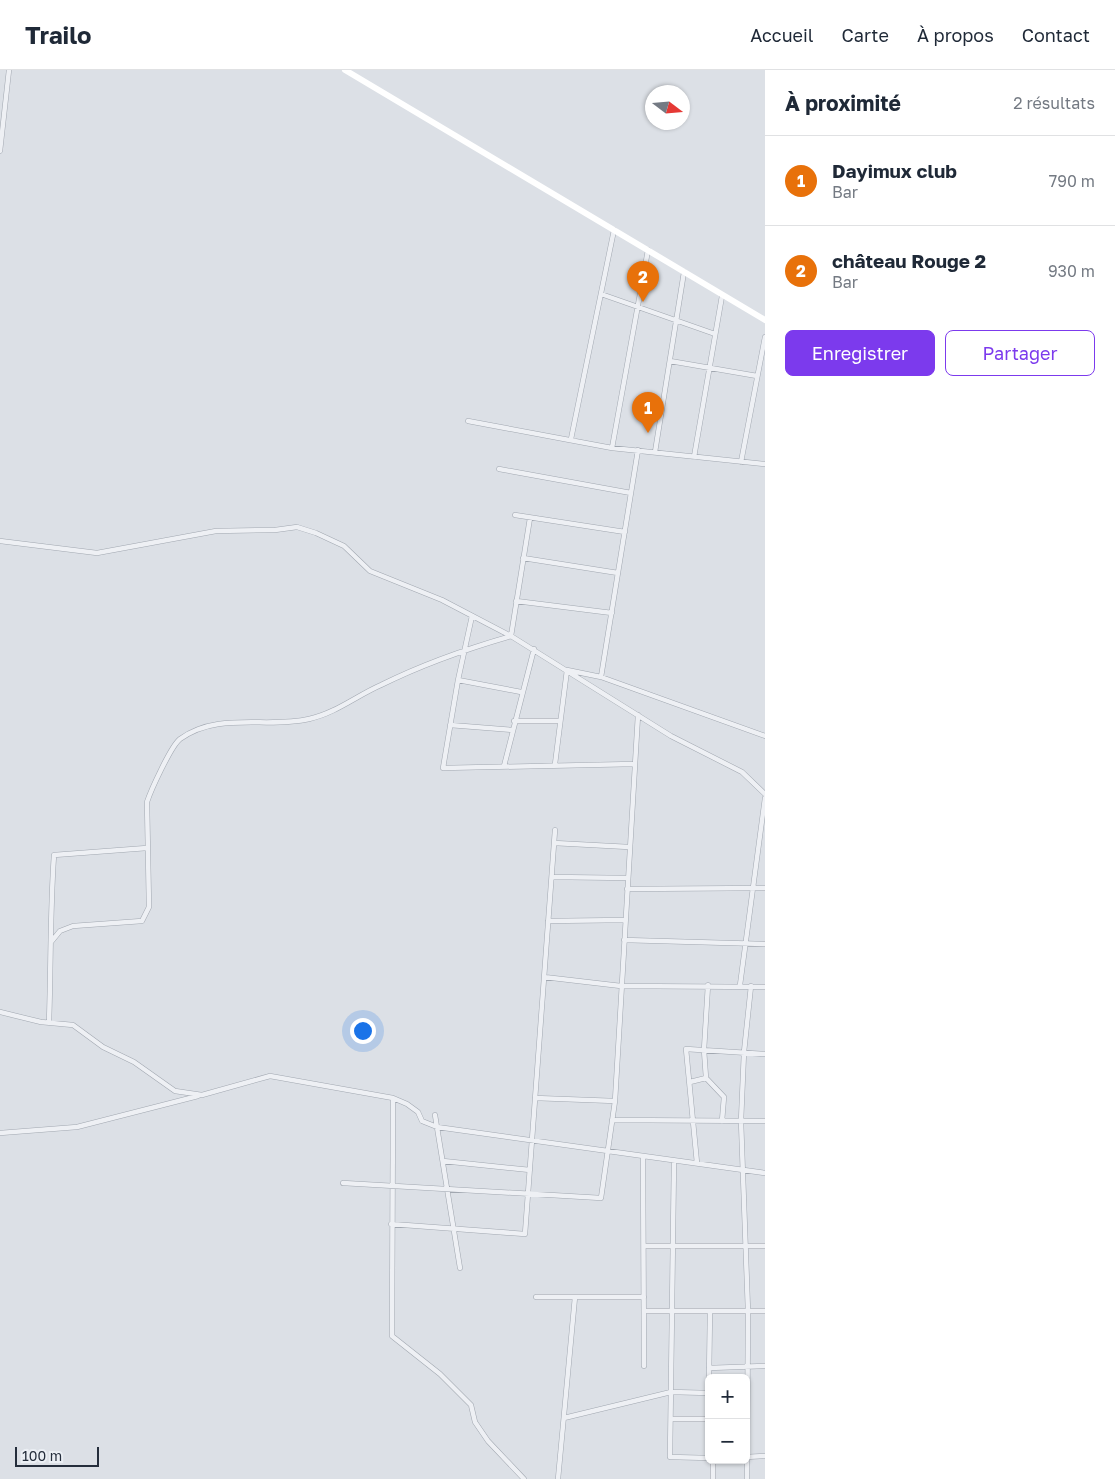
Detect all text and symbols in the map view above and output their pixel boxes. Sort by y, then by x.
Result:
text: Trailo [25,20,91,49]
text: Accueil [750,24,814,46]
text: Carte [842,24,889,46]
text: À propos [917,24,994,46]
text: Contact [1022,24,1090,46]
north arrow [645,85,690,130]
text: À proximité [785,90,901,116]
text: 2 résultats [1013,93,1095,113]
text: Dayimux club [832,159,957,182]
text: 1 [797,171,805,191]
text: 790 m [1049,171,1095,191]
text: Bar [832,182,858,202]
text: château Rouge 2 [832,249,986,272]
pin: 2 [627,261,659,302]
text: 2 [796,261,806,281]
text: 930 m [1048,261,1095,281]
text: Bar [832,272,858,292]
button: Enregistrer [785,330,935,376]
button: Partager [945,330,1095,376]
pin: 1 [632,392,664,433]
your location [350,1018,376,1044]
map controls [705,1374,750,1464]
button: + [705,1374,750,1419]
button: − [705,1419,750,1464]
scale bar [15,1444,99,1467]
text: 100 m [22,1447,62,1464]

